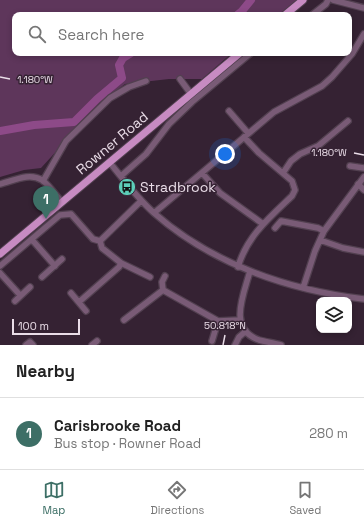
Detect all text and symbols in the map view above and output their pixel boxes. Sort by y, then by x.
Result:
search box [12,12,352,56]
icon: search [26,23,48,45]
text: Search here [58,25,144,44]
text: 1.180°W [17,73,53,86]
street label: Rowner Road [72,108,152,178]
your location [215,144,235,164]
text: 1.180°W [311,146,347,159]
bus stop icon: Stradbrook [117,177,137,197]
place label: Stradbrook [140,178,216,196]
pin: 1 [33,186,59,219]
map controls [316,297,352,333]
button: layers [316,297,352,333]
scale bar [12,317,80,336]
text: 100 m [18,319,49,333]
text: 50.818°N [204,319,246,332]
text: Nearby [16,360,75,382]
text: Carisbrooke Road [54,416,181,435]
text: 1 [26,425,32,442]
text: 280 m [309,425,348,442]
text: Bus stop · Rowner Road [54,435,201,452]
tab: Map [43,479,65,517]
tab: Directions [150,479,204,517]
tab: Saved [289,479,321,517]

